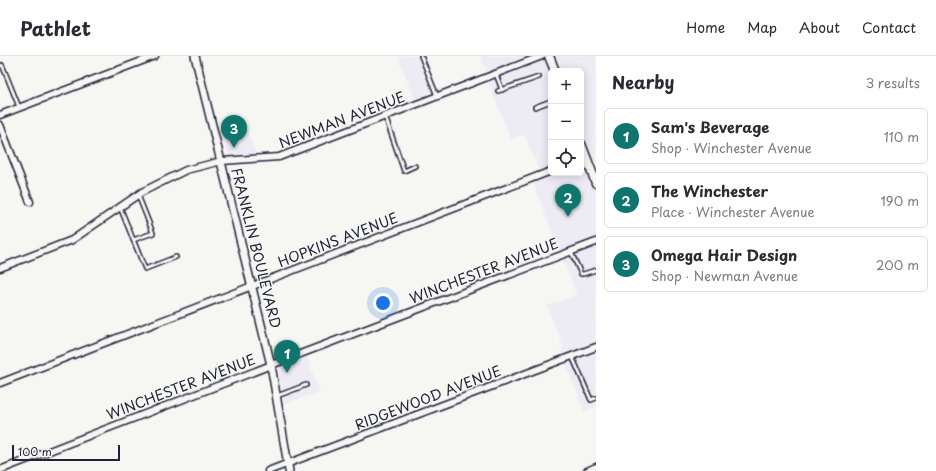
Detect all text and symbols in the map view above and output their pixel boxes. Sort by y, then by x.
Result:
text: Pathlet [20,14,91,42]
text: Home [686,17,725,38]
text: Map [747,17,777,38]
text: About [799,17,840,38]
text: Contact [862,17,916,38]
map controls [548,68,584,176]
button: + [548,68,584,104]
text: Nearby [612,69,674,95]
text: 3 results [866,73,920,92]
street label: NEWMAN AVENUE [276,86,408,153]
button: − [548,104,584,140]
pin: 3 [221,115,247,148]
text: Sam's Beverage [651,115,769,138]
text: 1 [623,127,629,146]
text: 110 m [884,127,919,146]
text: Shop · Winchester Avenue [651,138,812,157]
button: locate [548,140,584,176]
street label: FRANKLIN BOULEVARD [226,165,287,330]
text: The Winchester [651,179,768,202]
pin: 2 [555,184,581,217]
text: 2 [621,191,631,210]
text: 190 m [880,191,919,210]
text: Place · Winchester Avenue [651,202,814,221]
street label: HOPKINS AVENUE [275,207,401,272]
street label: WINCHESTER AVENUE [406,232,562,309]
text: Omega Hair Design [651,243,797,266]
text: 3 [622,255,630,274]
text: 200 m [876,255,919,274]
text: Shop · Newman Avenue [651,266,798,285]
your location [373,293,393,313]
pin: 1 [274,340,300,373]
street label: WINCHESTER AVENUE [103,348,259,425]
street label: RIDGEWOOD AVENUE [352,360,504,435]
scale bar [12,443,120,462]
text: 100 m [18,443,52,460]

